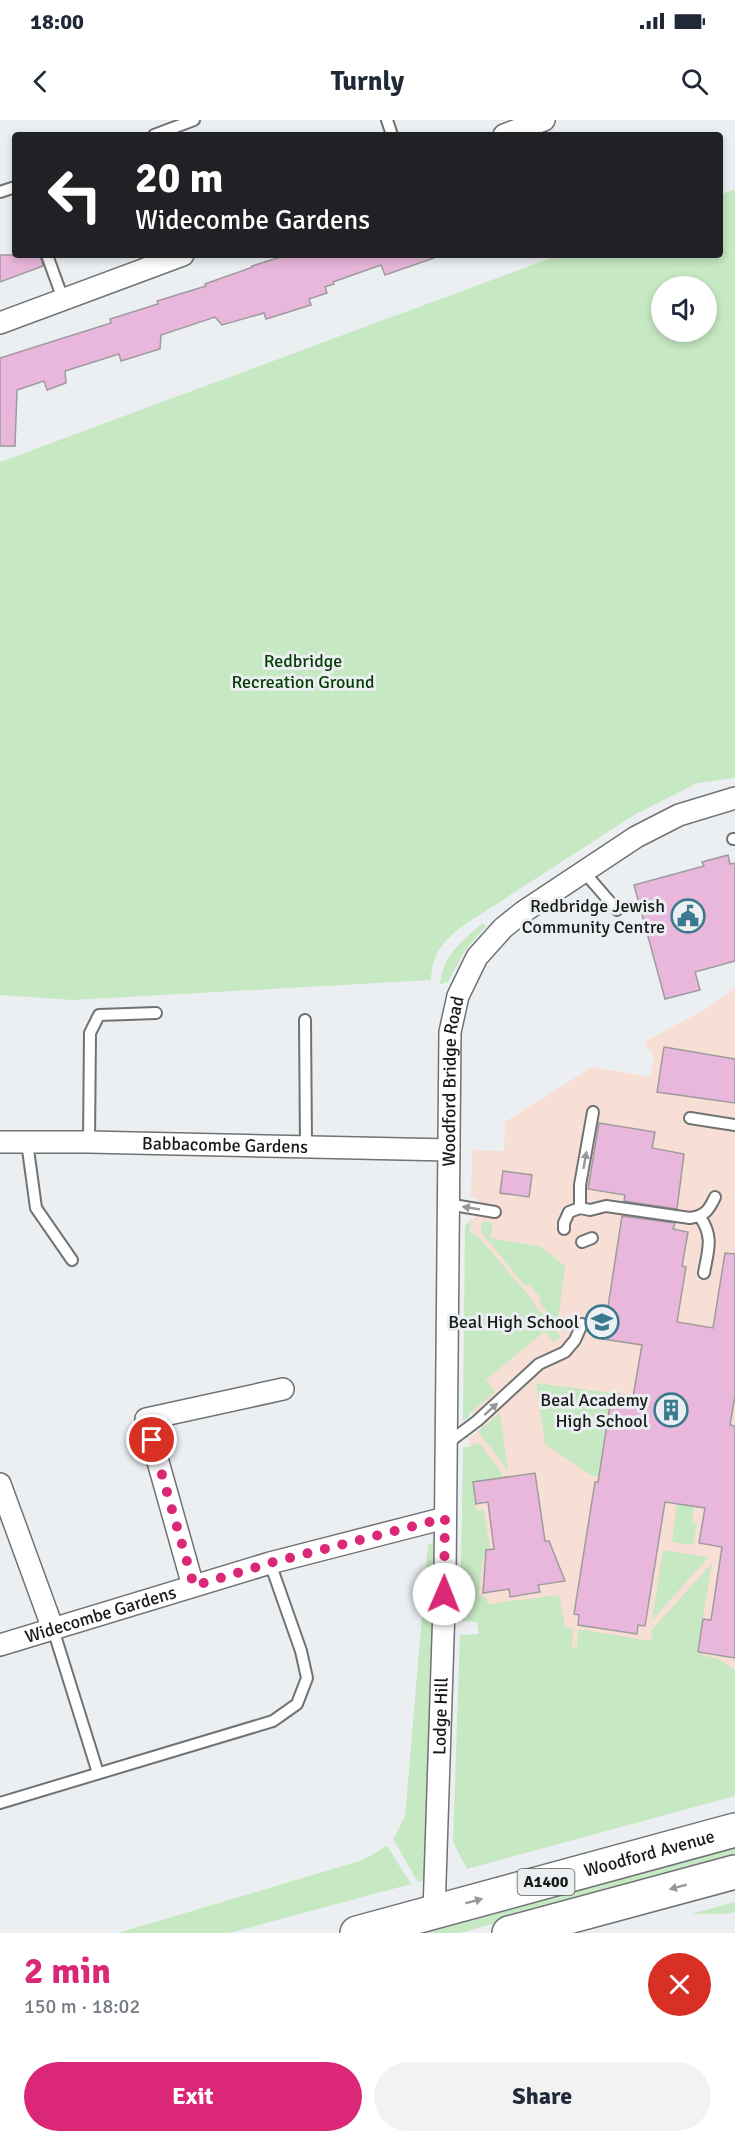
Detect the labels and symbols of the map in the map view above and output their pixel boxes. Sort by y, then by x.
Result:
park label: Redbridge Recreation Ground [231,650,375,693]
place label: Redbridge Jewish Community Centre [522,895,665,938]
public building icon: Redbridge Jewish Community Centre [670,898,706,934]
street label: Woodford Bridge Road [438,994,469,1167]
street label: Babbacombe Gardens [142,1132,308,1158]
one-way arrow [580,1150,589,1169]
one-way arrow [461,1204,480,1213]
school or university icon: Beal High School [584,1304,620,1340]
place label: Beal High School [448,1311,579,1333]
place label: Beal Academy High School [540,1389,649,1432]
building icon: Beal Academy High School [653,1392,689,1428]
one-way arrow [483,1403,498,1416]
pin [126,1414,177,1465]
position arrow [412,1562,476,1626]
street label: Widecombe Gardens [22,1581,179,1648]
street label: Lodge Hill [428,1677,453,1755]
street label: Woodford Avenue [582,1825,717,1882]
road number: A1400 [518,1869,574,1895]
one-way arrow [669,1883,688,1893]
one-way arrow [465,1896,483,1906]

